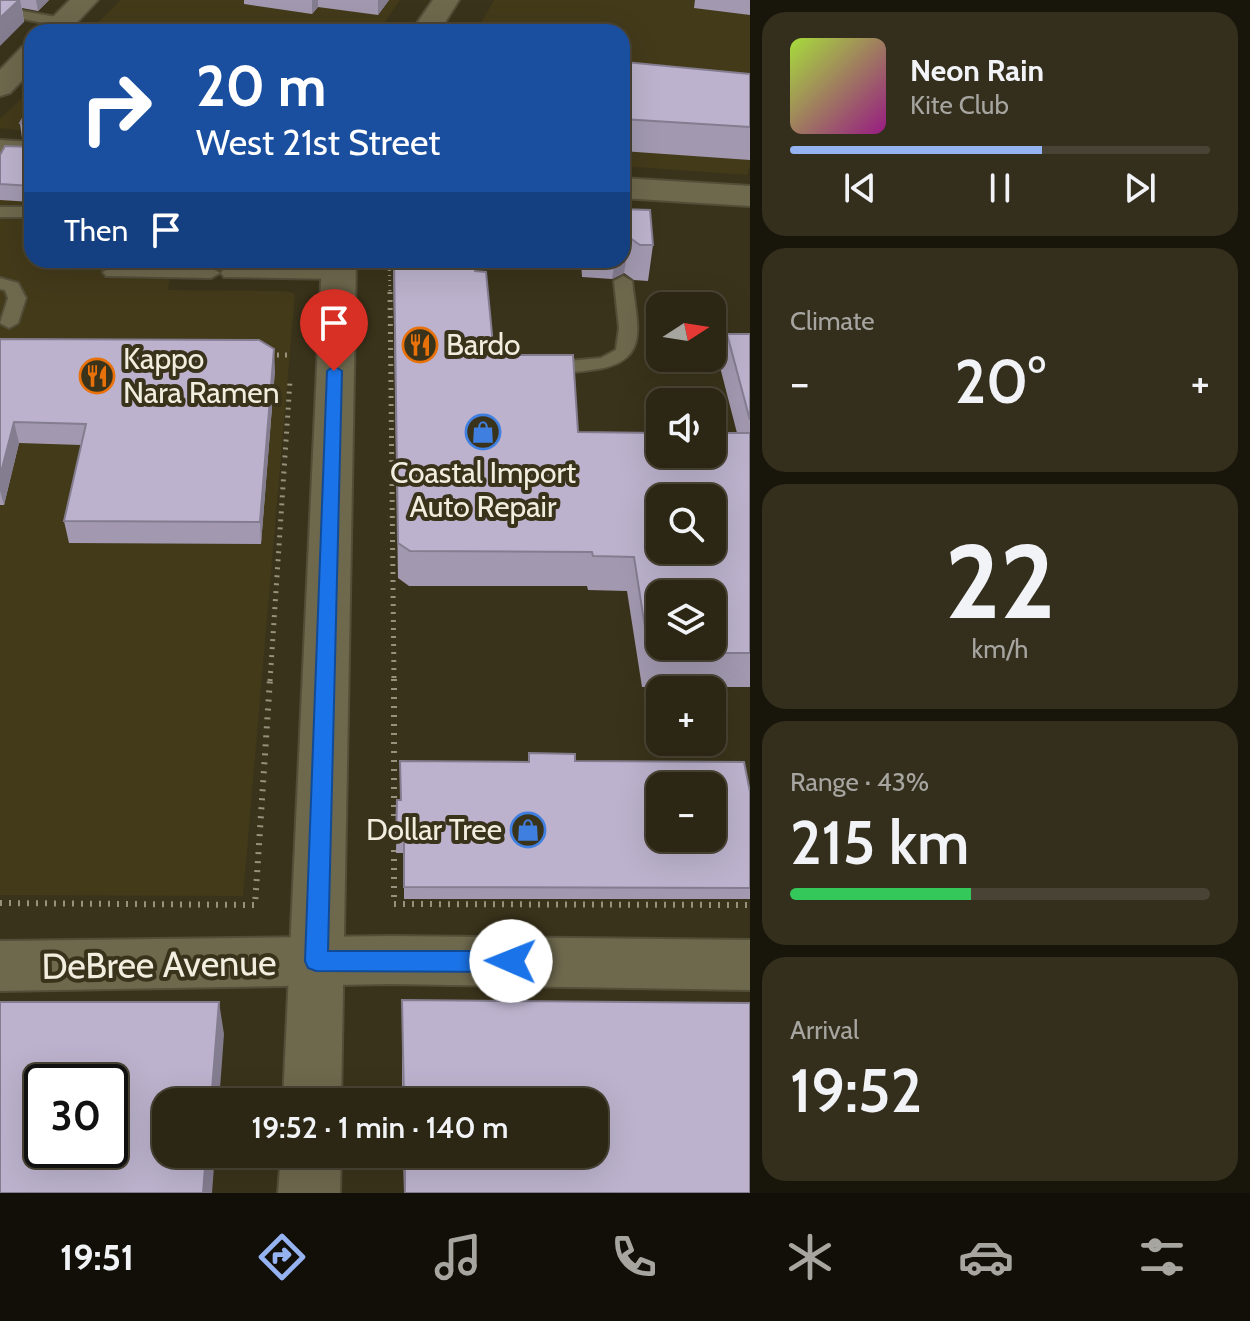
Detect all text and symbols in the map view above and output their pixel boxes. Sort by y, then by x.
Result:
text: 20 m [196,52,326,120]
text: Neon Rain [910,52,1044,89]
icon: right [64,56,168,160]
text: Kite Club [910,89,1009,121]
text: West 21st Street [196,120,440,164]
icon: previous [838,166,882,210]
icon: pause [978,166,1022,210]
icon: next [1118,166,1162,210]
icon: arrive [144,208,188,252]
text: Then [64,212,128,249]
pin [300,289,368,371]
north arrow [646,292,726,372]
map controls [646,292,726,852]
icon: arrive [312,301,356,345]
text: Climate [790,305,875,337]
restaurant icon: Bardo [401,326,439,364]
place label: Bardo [446,326,521,363]
place label: Kappo Nara Ramen [123,340,279,411]
text: 20° [954,345,1046,418]
text: − [790,356,809,409]
text: + [1191,356,1210,409]
restaurant icon: Kappo Nara Ramen [78,357,116,395]
button: sound [646,388,726,468]
shop icon: Coastal Import Auto Repair [464,413,502,451]
place label: Coastal Import Auto Repair [390,454,576,525]
button: search [646,484,726,564]
text: 22 [945,518,1055,644]
button: layers [646,580,726,660]
text: km/h [972,633,1028,665]
button: + [646,676,726,756]
text: Range · 43% [790,766,929,798]
button: − [646,772,726,852]
text: 215 km [790,806,969,879]
place label: Dollar Tree [366,811,502,848]
shop icon: Dollar Tree [509,811,547,849]
position arrow [469,919,553,1003]
street label: DeBree Avenue [41,940,277,988]
text: Arrival [790,1014,859,1046]
text: 19:52 [790,1054,922,1127]
speed limit sign: 30 [24,1064,128,1168]
text: 19:52 · 1 min · 140 m [252,1109,508,1146]
icon: directions [254,1229,310,1285]
icon: music [430,1229,486,1285]
icon: phone [606,1229,662,1285]
icon: climate [782,1229,838,1285]
icon: car [958,1229,1014,1285]
icon: filters [1134,1229,1190,1285]
text: 19:51 [60,1235,134,1279]

